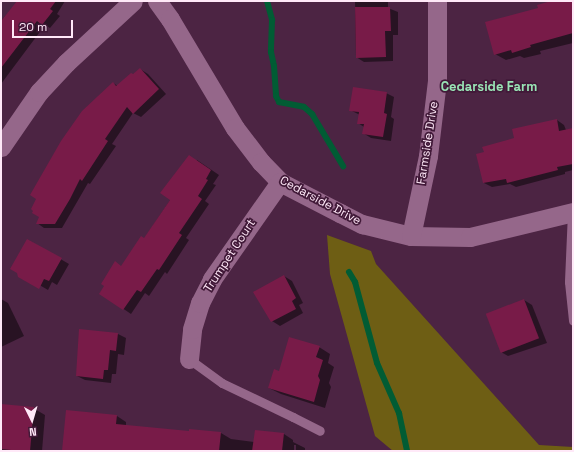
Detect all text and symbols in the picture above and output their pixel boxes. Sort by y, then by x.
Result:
scale bar [14,12,75,38]
text: 20 m [19,19,47,35]
district label: Cedarside Farm [441,79,537,95]
street label: Farmside Drive [414,100,442,186]
street label: Cedarside Drive [277,174,363,228]
street label: Trumpet Court [201,217,259,295]
north arrow [12,400,52,440]
text: N [29,425,37,439]

